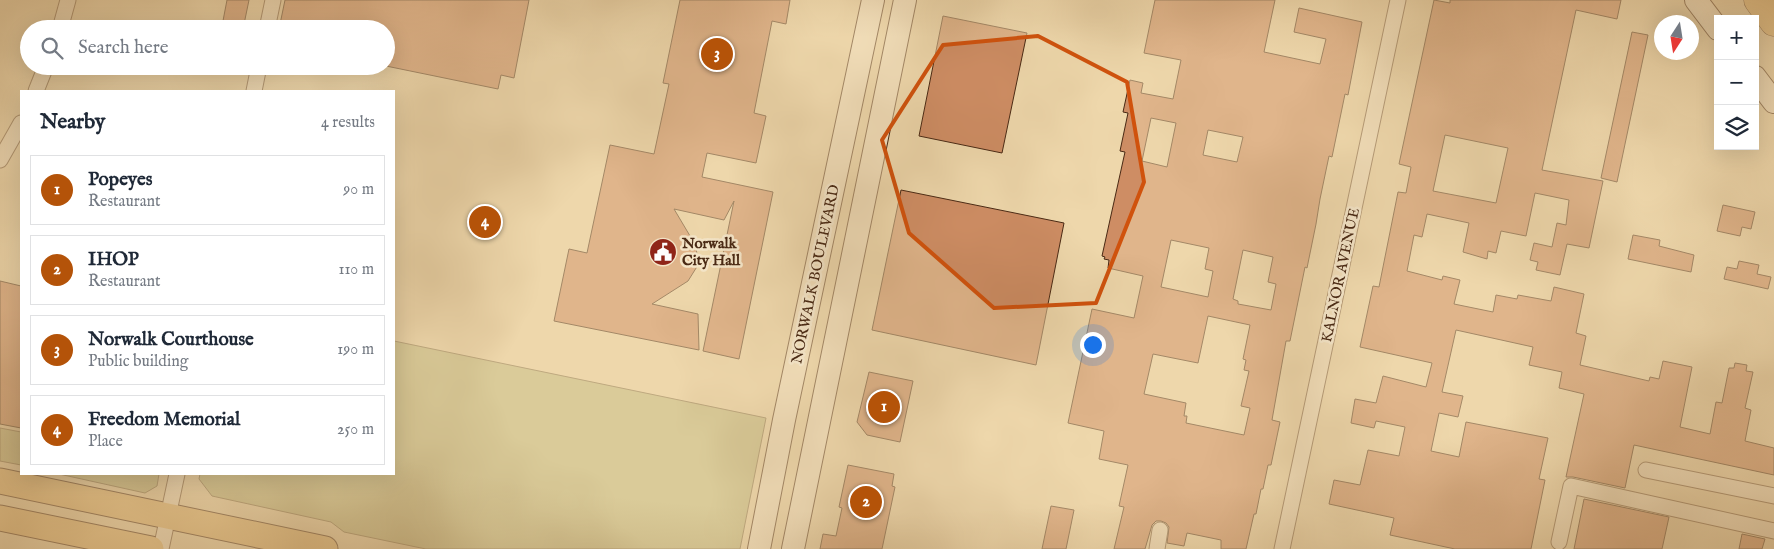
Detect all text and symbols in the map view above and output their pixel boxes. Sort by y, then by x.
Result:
north arrow [1654,15,1699,60]
map controls [1714,15,1759,150]
button: + [1714,15,1759,60]
search box [20,20,395,75]
icon: search [38,34,66,62]
pin: 3 [701,35,733,73]
text: Search here [78,36,169,60]
button: − [1714,60,1759,105]
button: layers [1714,105,1759,150]
text: Nearby [40,109,105,136]
text: 4 results [321,113,375,133]
text: Popeyes [88,168,152,192]
text: 1 [54,180,60,200]
text: 90 m [343,180,374,200]
street label: NORWALK BOULEVARD [787,183,844,365]
text: Restaurant [88,192,161,212]
pin: 4 [469,203,501,241]
street label: KALNOR AVENUE [1317,206,1364,344]
place label: Norwalk City Hall [681,234,741,270]
public building icon: Norwalk City Hall [648,237,678,267]
text: IHOP [88,248,139,272]
text: 2 [53,260,61,280]
text: 110 m [338,260,374,280]
text: Restaurant [88,272,161,292]
text: Norwalk Courthouse [88,328,254,352]
your location [1080,332,1106,358]
text: 3 [54,340,60,360]
text: 190 m [337,340,374,360]
text: Public building [88,352,188,372]
pin: 1 [868,388,900,426]
text: Freedom Memorial [88,408,240,432]
text: 4 [53,420,61,440]
text: 250 m [337,420,374,440]
text: Place [88,432,123,452]
pin: 2 [850,483,882,521]

